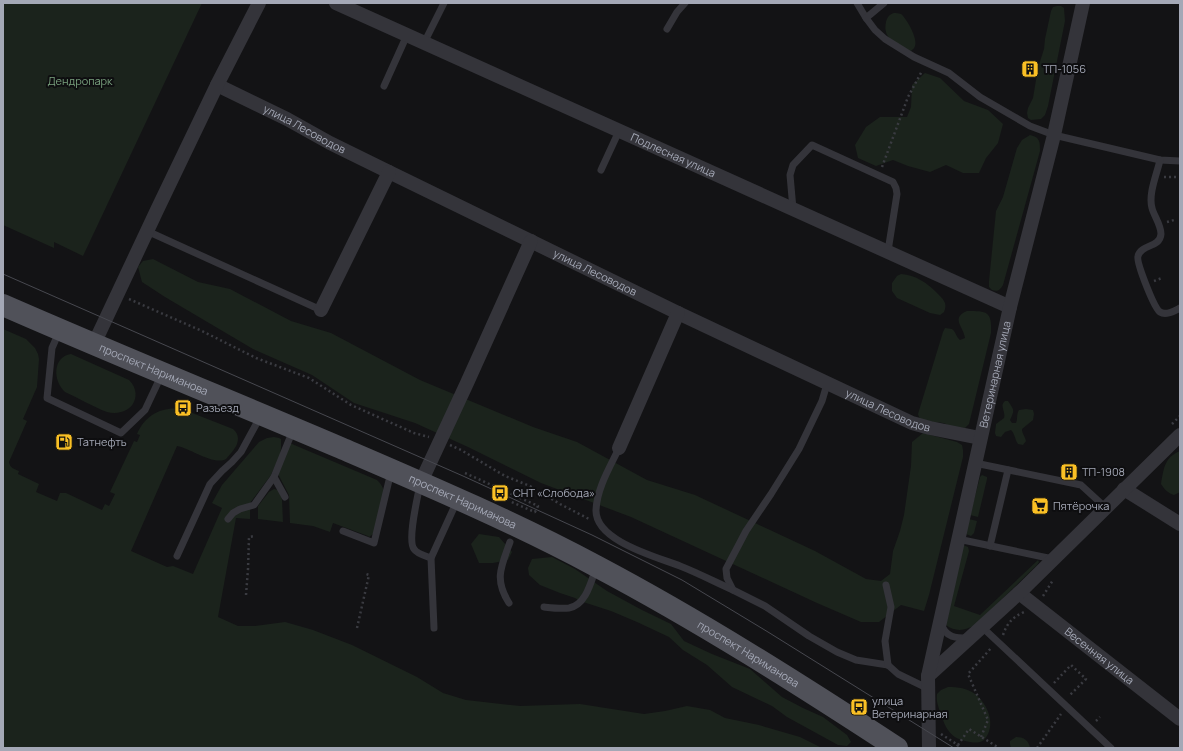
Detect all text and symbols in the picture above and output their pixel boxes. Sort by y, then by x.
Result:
building icon: ТП-1056 [1020,59,1040,79]
place label: ТП-1056 [1043,61,1086,76]
park label: Дендропарк [48,73,113,88]
street label: улица Лесоводов [261,101,349,157]
street label: Подлесная улица [629,129,718,180]
street label: улица Лесоводов [551,245,640,299]
street label: Ветеринарная улица [975,319,1014,429]
street label: проспект Нариманова [97,339,211,398]
street label: улица Лесоводов [843,385,932,435]
bus stop icon: Разъезд [173,398,193,418]
place label: Разъезд [196,400,239,415]
fuel station icon: Татнефть [54,432,74,452]
place label: Татнефть [77,434,127,449]
building icon: ТП-1908 [1059,462,1079,482]
place label: ТП-1908 [1082,464,1125,479]
street label: проспект Нариманова [407,470,519,532]
bus stop icon: СНТ «Слобода» [490,483,510,503]
place label: СНТ «Слобода» [513,485,595,500]
supermarket icon: Пятёрочка [1030,496,1050,516]
place label: Пятёрочка [1053,498,1109,513]
street label: проспект Нариманова [695,617,802,690]
street label: Весенняя улица [1062,624,1137,687]
place label: улица Ветеринарная [872,693,948,721]
bus stop icon: улица Ветеринарная [849,697,869,717]

